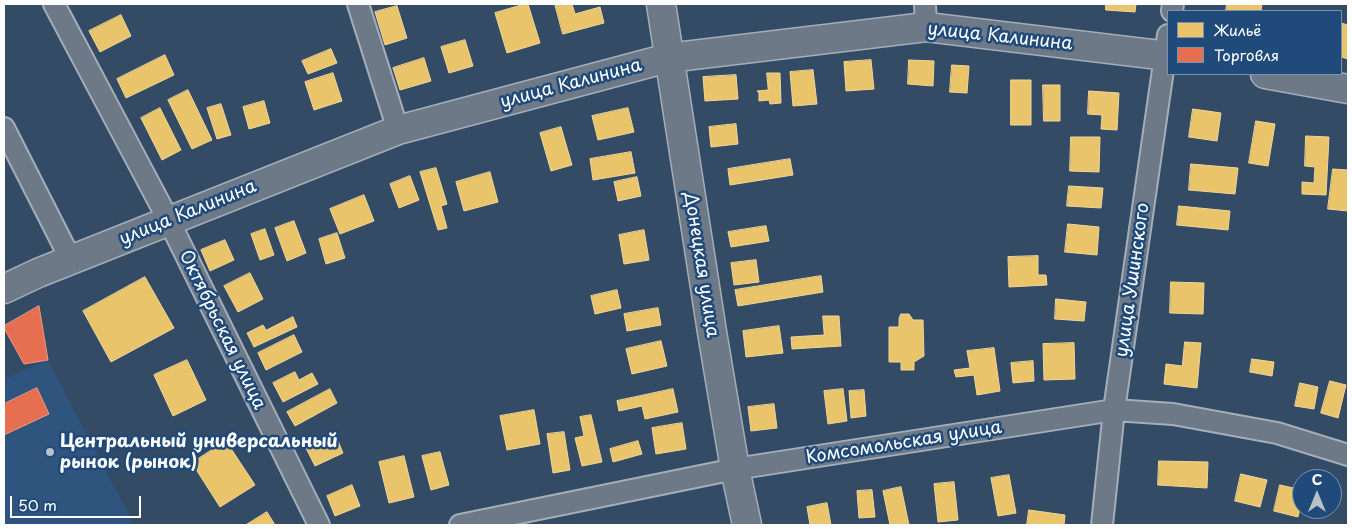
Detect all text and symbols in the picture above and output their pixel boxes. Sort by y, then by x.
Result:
legend [1167,10,1342,75]
text: Жильё [1214,18,1261,41]
street label: улица Калинина [926,19,1074,55]
text: Торговля [1214,43,1279,66]
street label: улица Калинина [498,55,644,113]
street label: улица Калинина [116,176,260,250]
street label: Донецкая улица [679,191,723,339]
street label: улица Ушинского [1111,201,1155,359]
street label: Октябрьская улица [174,247,270,413]
street label: Комсомольская улица [805,417,1003,469]
place label: Центральный универсальный рынок (рынок) [60,431,338,474]
marker: Центральный универсальный рынок (рынок) [44,446,56,458]
north arrow [1292,469,1342,519]
text: С [1312,469,1322,490]
scale bar [12,486,144,518]
text: 50 m [18,493,57,516]

